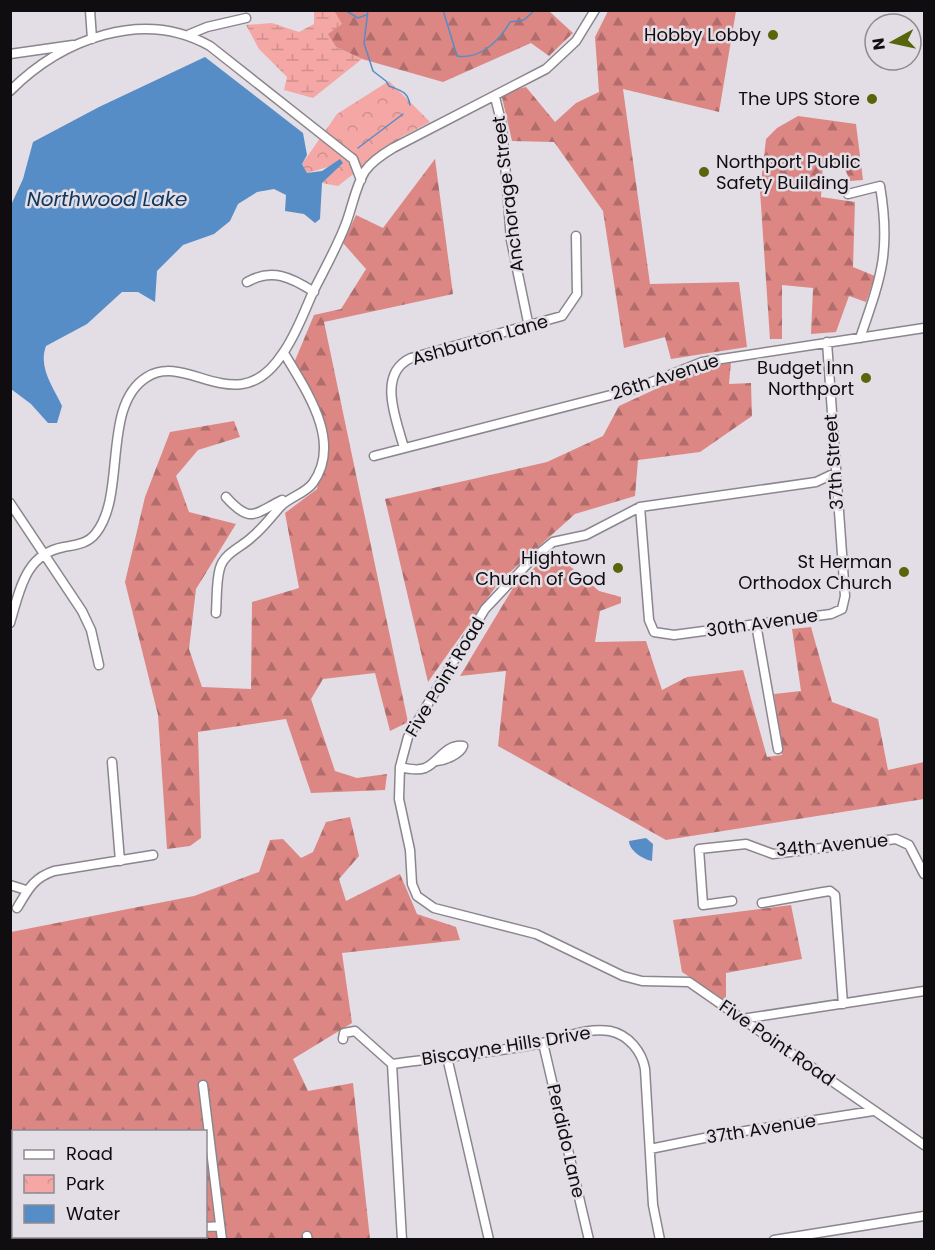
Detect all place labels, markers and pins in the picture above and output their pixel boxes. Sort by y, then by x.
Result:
place label: Hobby Lobby [644,22,761,47]
marker: Hobby Lobby [766,28,780,42]
place label: The UPS Store [738,86,860,111]
marker: The UPS Store [865,92,879,106]
place label: Northport Public Safety Building [716,149,861,195]
marker: Northport Public Safety Building [697,165,711,179]
place label: Budget Inn Northport [757,355,854,401]
marker: Budget Inn Northport [859,371,873,385]
place label: Hightown Church of God [475,545,606,591]
place label: St Herman Orthodox Church [738,549,892,595]
marker: Hightown Church of God [611,561,625,575]
marker: St Herman Orthodox Church [897,565,911,579]

